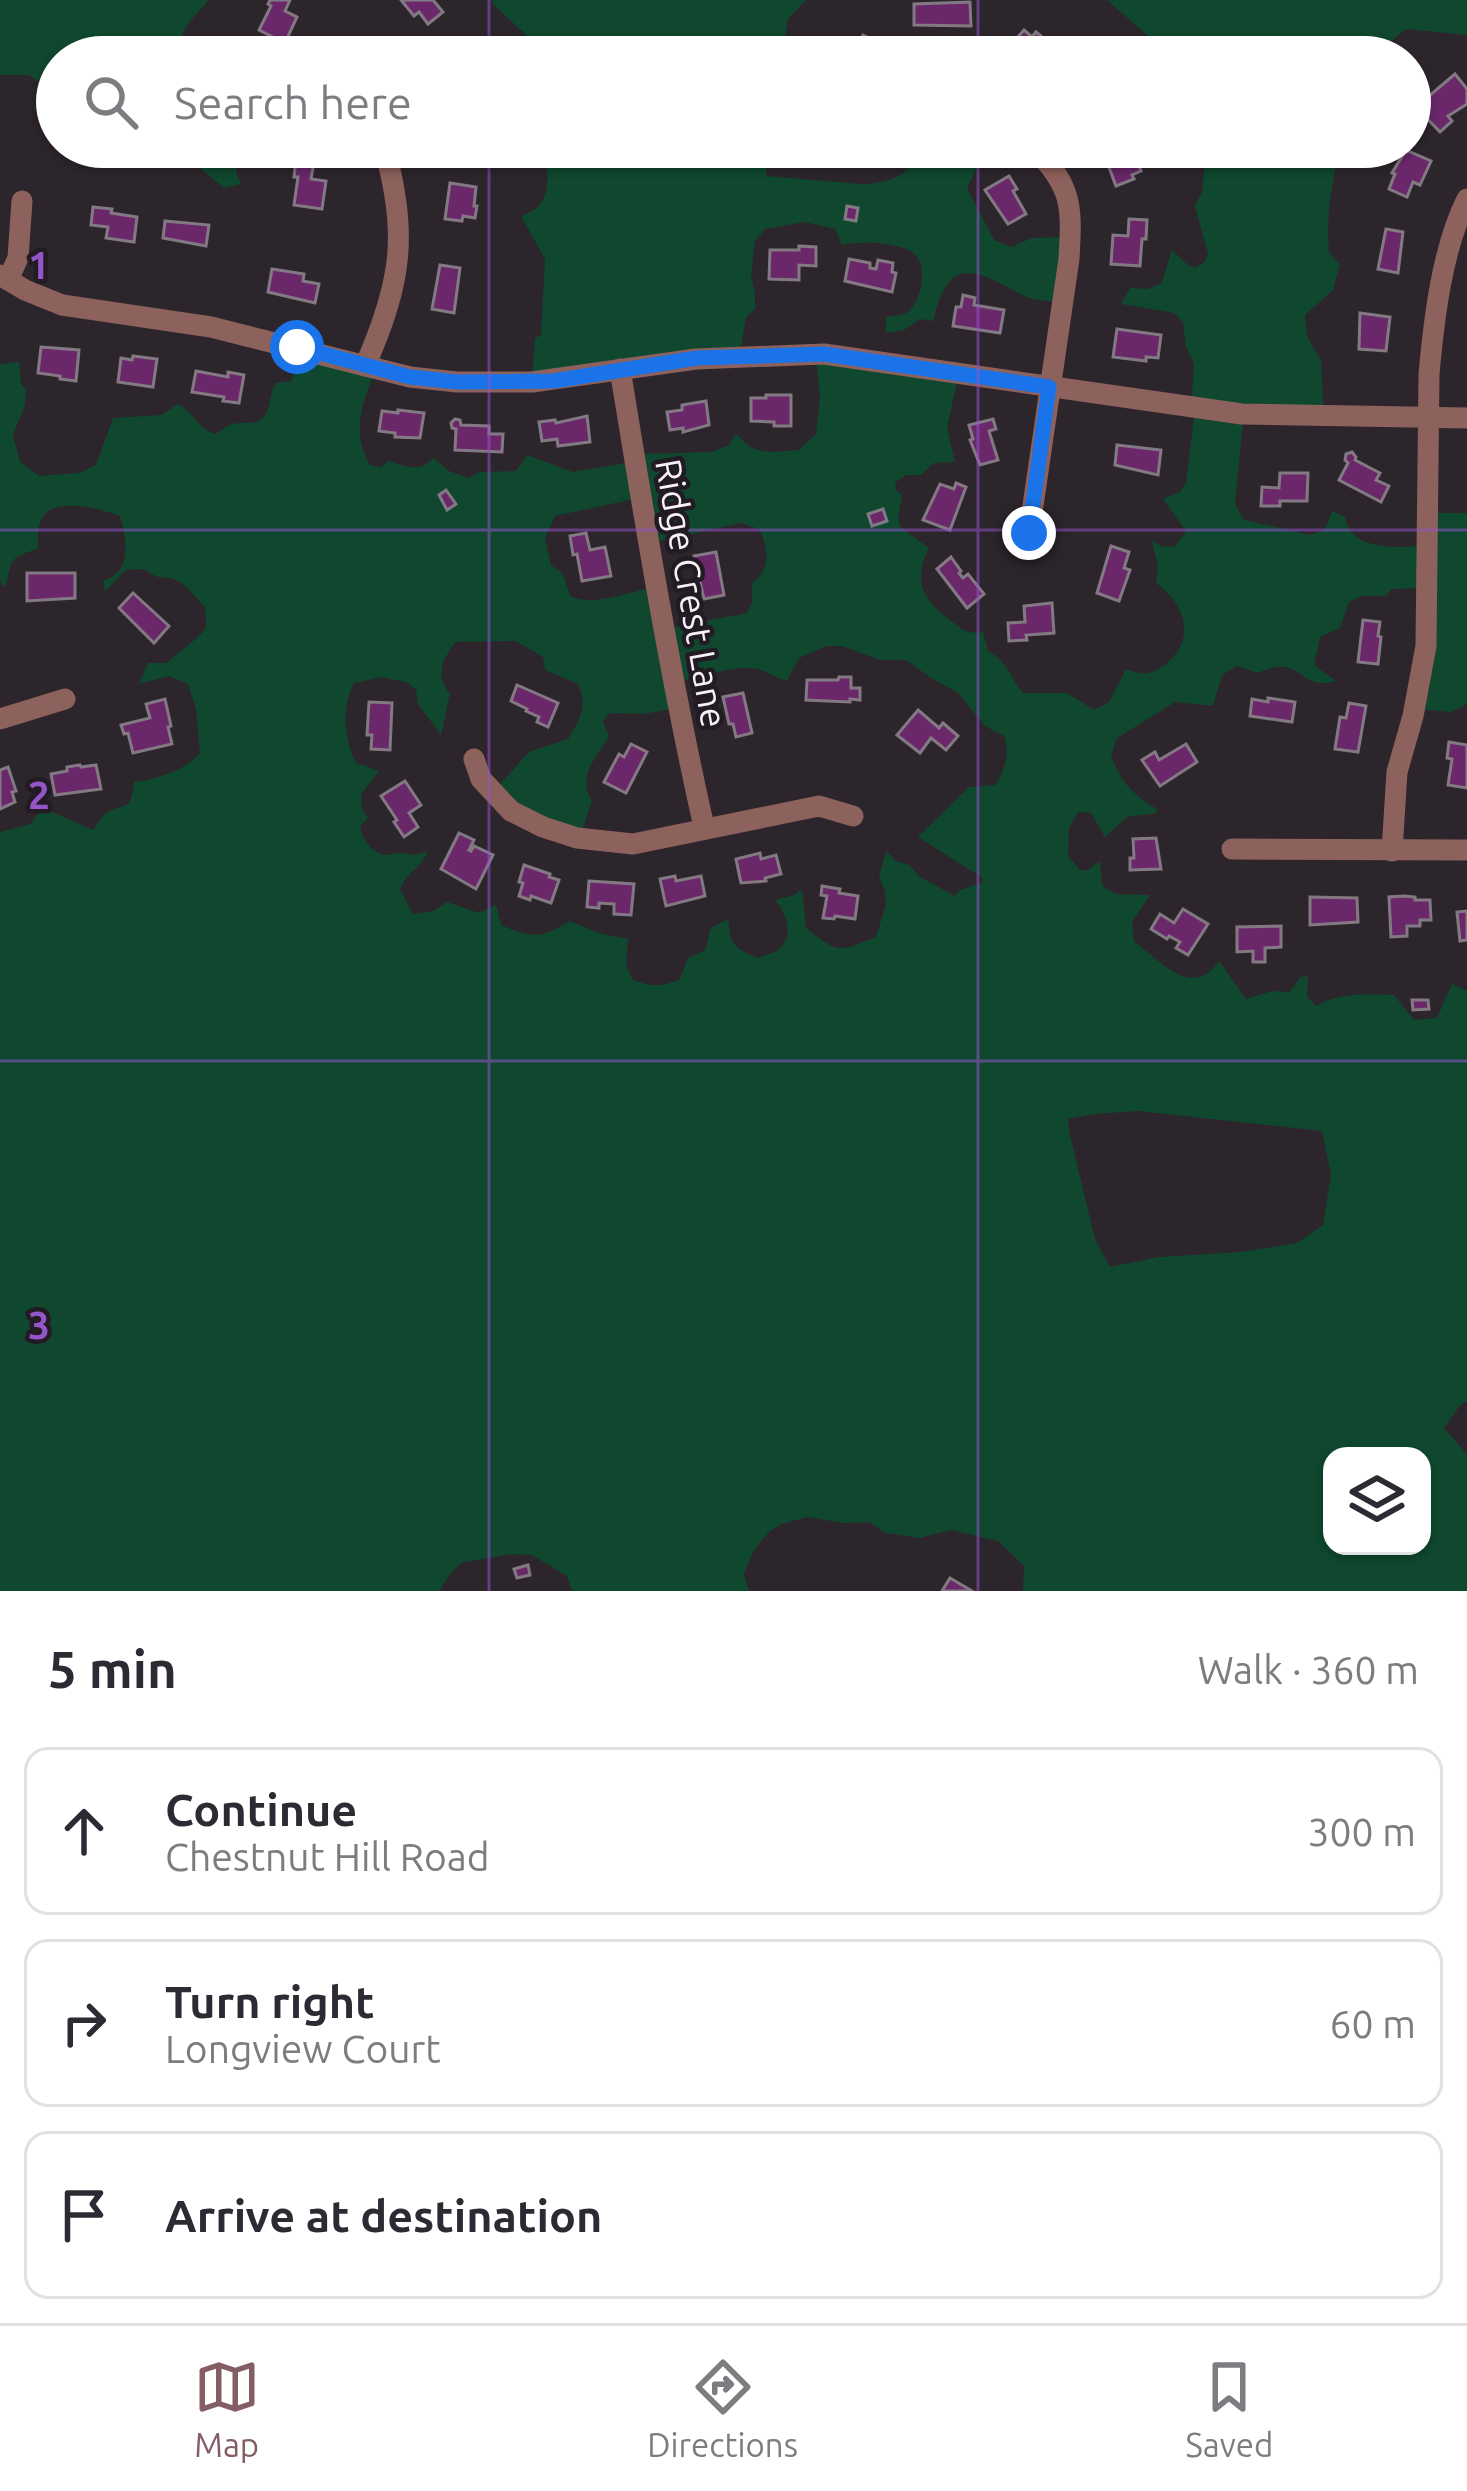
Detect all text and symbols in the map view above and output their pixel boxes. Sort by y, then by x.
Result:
search box [36,36,1431,168]
icon: search [78,69,144,135]
text: Search here [174,77,412,128]
text: 1 [28,243,50,286]
route start [270,320,324,374]
street label: Ridge Crest Lane [648,456,736,730]
route end [1002,506,1056,560]
text: 2 [28,773,50,816]
text: 3 [28,1303,50,1346]
map controls [1323,1447,1431,1555]
button: layers [1323,1447,1431,1555]
text: 5 min [48,1640,177,1698]
text: Walk · 360 m [1198,1648,1419,1691]
text: Continue [165,1784,357,1835]
icon: ahead [51,1798,117,1864]
text: 300 m [1307,1810,1416,1853]
text: Chestnut Hill Road [165,1835,490,1878]
text: Turn right [165,1976,374,2027]
icon: right [51,1990,117,2056]
text: 60 m [1329,2002,1416,2045]
text: Longview Court [165,2027,441,2070]
icon: arrive [51,2182,117,2248]
text: Arrive at destination [165,2190,602,2241]
tab: Map [194,2354,260,2463]
tab: Directions [647,2354,798,2463]
tab: Saved [1185,2354,1273,2463]

